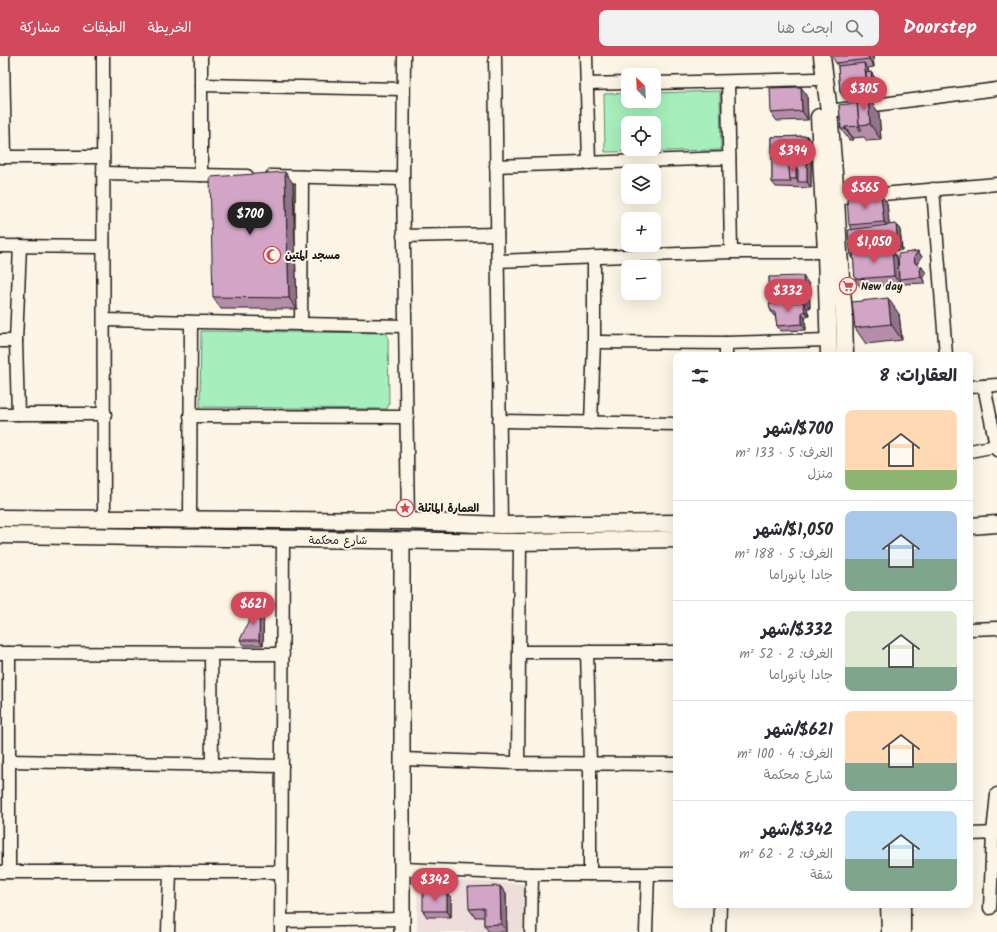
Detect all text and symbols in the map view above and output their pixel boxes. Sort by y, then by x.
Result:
search box [599,10,879,46]
text: Doorstep [903,13,977,43]
text: مشاركة [20,17,60,39]
text: الطبقات [82,17,126,39]
text: الخريطة [148,17,191,39]
text: ابحث هنا [777,17,833,41]
icon: search [843,17,865,39]
north arrow [621,68,661,108]
map controls [621,68,661,300]
pin: $305 [840,77,888,111]
text: $305 [850,79,878,100]
button: locate [621,116,661,156]
pin: $394 [769,139,817,173]
text: $394 [779,141,807,162]
button: layers [621,164,661,204]
pin: $565 [841,176,889,210]
text: $565 [851,178,879,199]
pin: $700 [226,202,274,236]
text: $700 [236,204,264,225]
button: + [621,212,661,252]
pin: $1,050 [841,230,907,264]
text: $1,050 [857,232,891,253]
mosque icon: مسجد المتين [262,245,282,265]
place label: مسجد المتين [285,247,340,265]
button: − [621,260,661,300]
supermarket icon: New day [838,276,858,296]
place label: New day [861,278,903,296]
pin: $332 [764,279,812,313]
text: $332 [773,281,803,302]
text: العقارات: 8 [879,363,957,390]
icon: filters [689,365,711,387]
text: $700/شهر [764,416,833,443]
icon: home [877,426,925,474]
text: الغرف: 5 · 133 m² [736,443,833,464]
text: منزل [807,464,833,485]
place icon: العمارة المائلة [395,498,415,518]
place label: العمارة المائلة [418,500,479,518]
text: $1,050/شهر [754,517,833,544]
icon: home [877,527,925,575]
street label: شارع محكمة [309,532,367,550]
text: الغرف: 5 · 188 m² [735,544,833,565]
text: جادا پانوراما [769,565,833,586]
pin: $621 [229,592,277,626]
text: $621 [240,594,266,615]
text: $332/شهر [761,617,833,644]
icon: home [877,627,925,675]
text: الغرف: 2 · 52 m² [739,644,833,665]
text: جادا پانوراما [769,665,833,686]
text: $621/شهر [766,717,833,744]
icon: home [877,727,925,775]
text: الغرف: 4 · 100 m² [737,744,833,765]
text: شارع محكمة [764,765,833,786]
text: $342/شهر [761,817,833,844]
icon: home [877,827,925,875]
text: الغرف: 2 · 62 m² [739,844,833,865]
text: شقة [810,865,833,886]
pin: $342 [411,868,459,902]
text: $342 [420,870,450,891]

